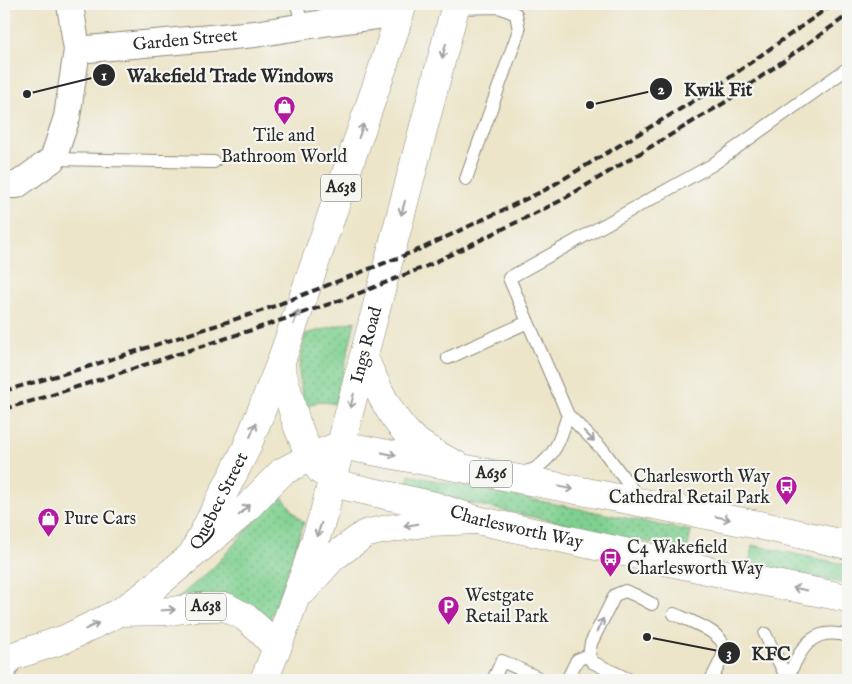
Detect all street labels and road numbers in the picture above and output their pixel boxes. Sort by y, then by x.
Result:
street label: Garden Street [132,24,238,56]
road number: A638 [321,174,361,202]
street label: Ings Road [346,304,388,386]
street label: Quebec Street [185,449,254,554]
road number: A636 [470,460,512,488]
street label: Charlesworth Way [447,500,586,554]
road number: A638 [186,594,226,620]

